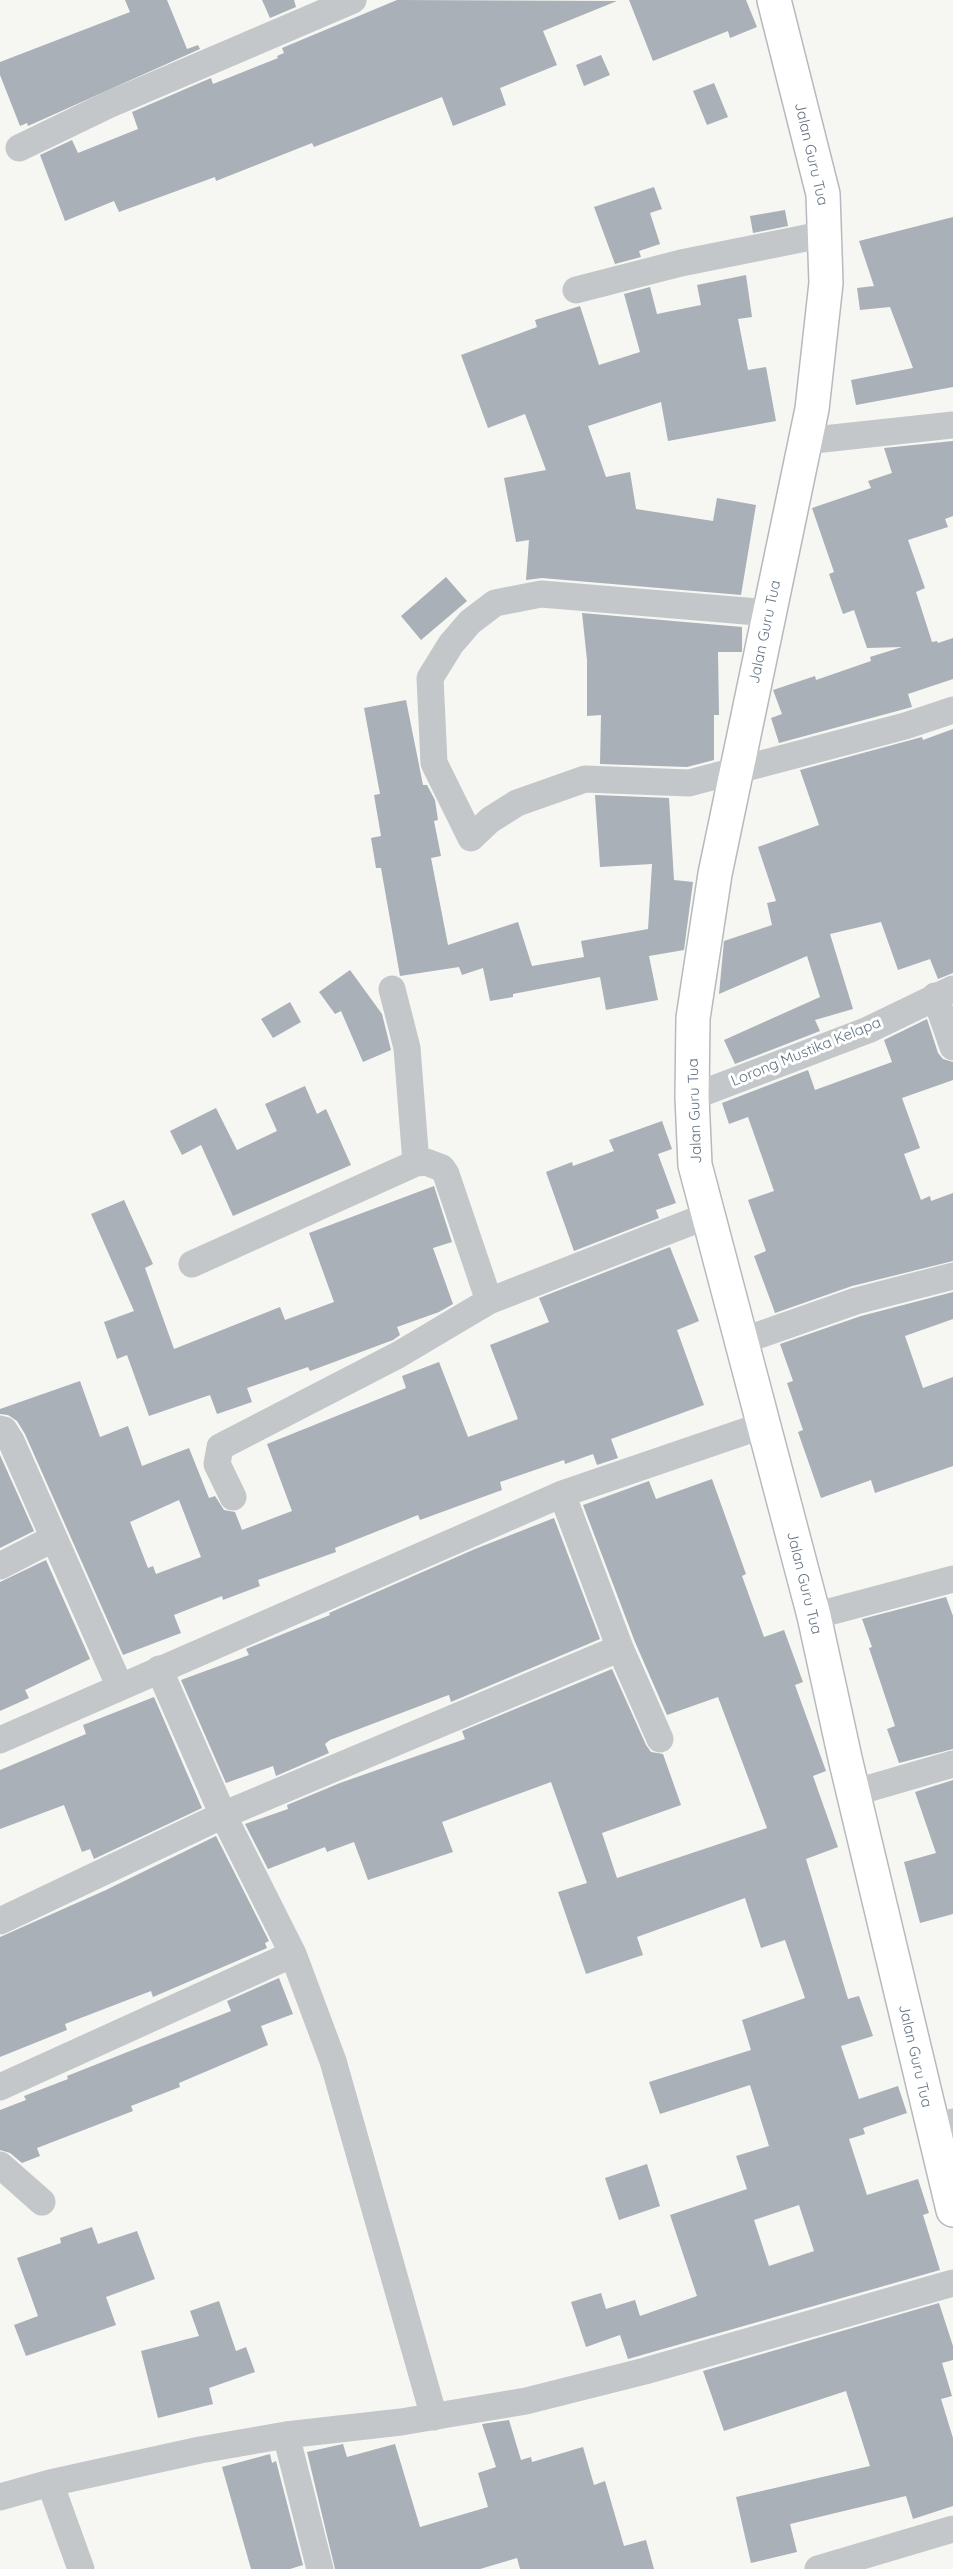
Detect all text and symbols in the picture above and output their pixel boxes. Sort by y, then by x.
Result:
street label: Jalan Guru Tua [790,101,832,207]
street label: Jalan Guru Tua [745,579,785,685]
street label: Lorong Mustika Kelapa [728,1014,884,1090]
street label: Jalan Guru Tua [684,1058,706,1164]
street label: Jalan Guru Tua [783,1530,825,1636]
street label: Jalan Guru Tua [894,2003,936,2109]

